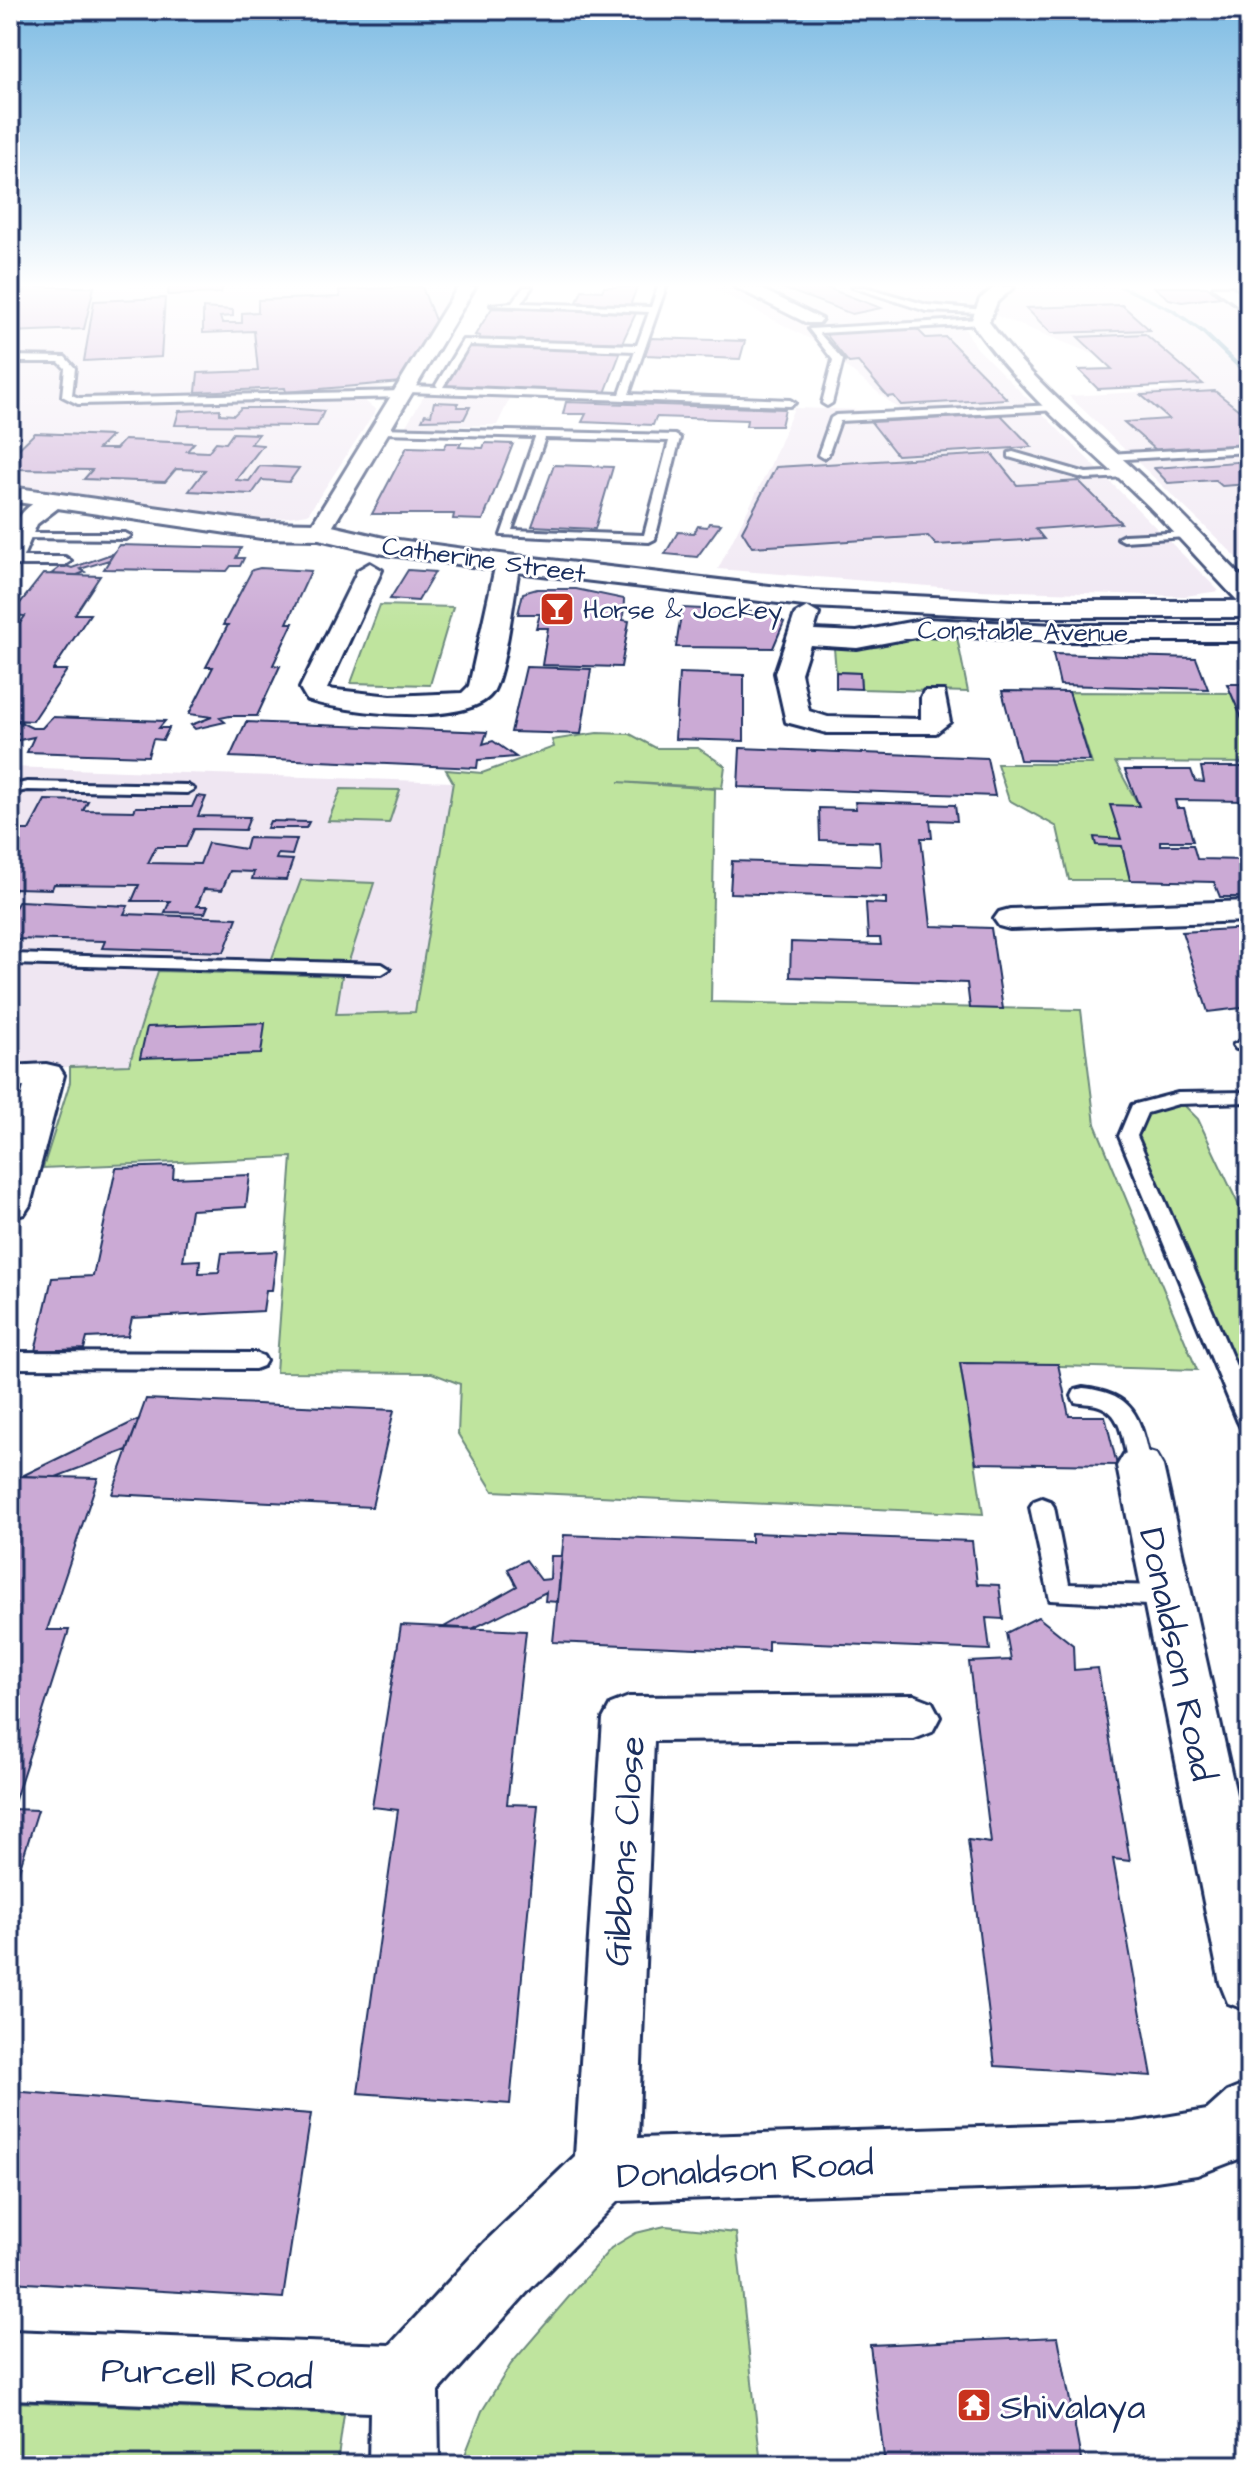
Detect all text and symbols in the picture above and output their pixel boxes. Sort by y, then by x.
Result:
street label: Catherine Street [380,528,588,592]
bar icon: Horse & Jockey [538,590,576,628]
place label: Horse & Jockey [583,592,782,630]
street label: Constable Avenue [917,612,1129,652]
street label: Donaldson Road [1125,1523,1228,1786]
street label: Gibbons Close [592,1734,659,1968]
street label: Donaldson Road [615,2138,875,2203]
street label: Purcell Road [100,2345,314,2404]
place label: Shivalaya [1000,2382,1145,2433]
temple icon: Shivalaya [955,2386,993,2424]

